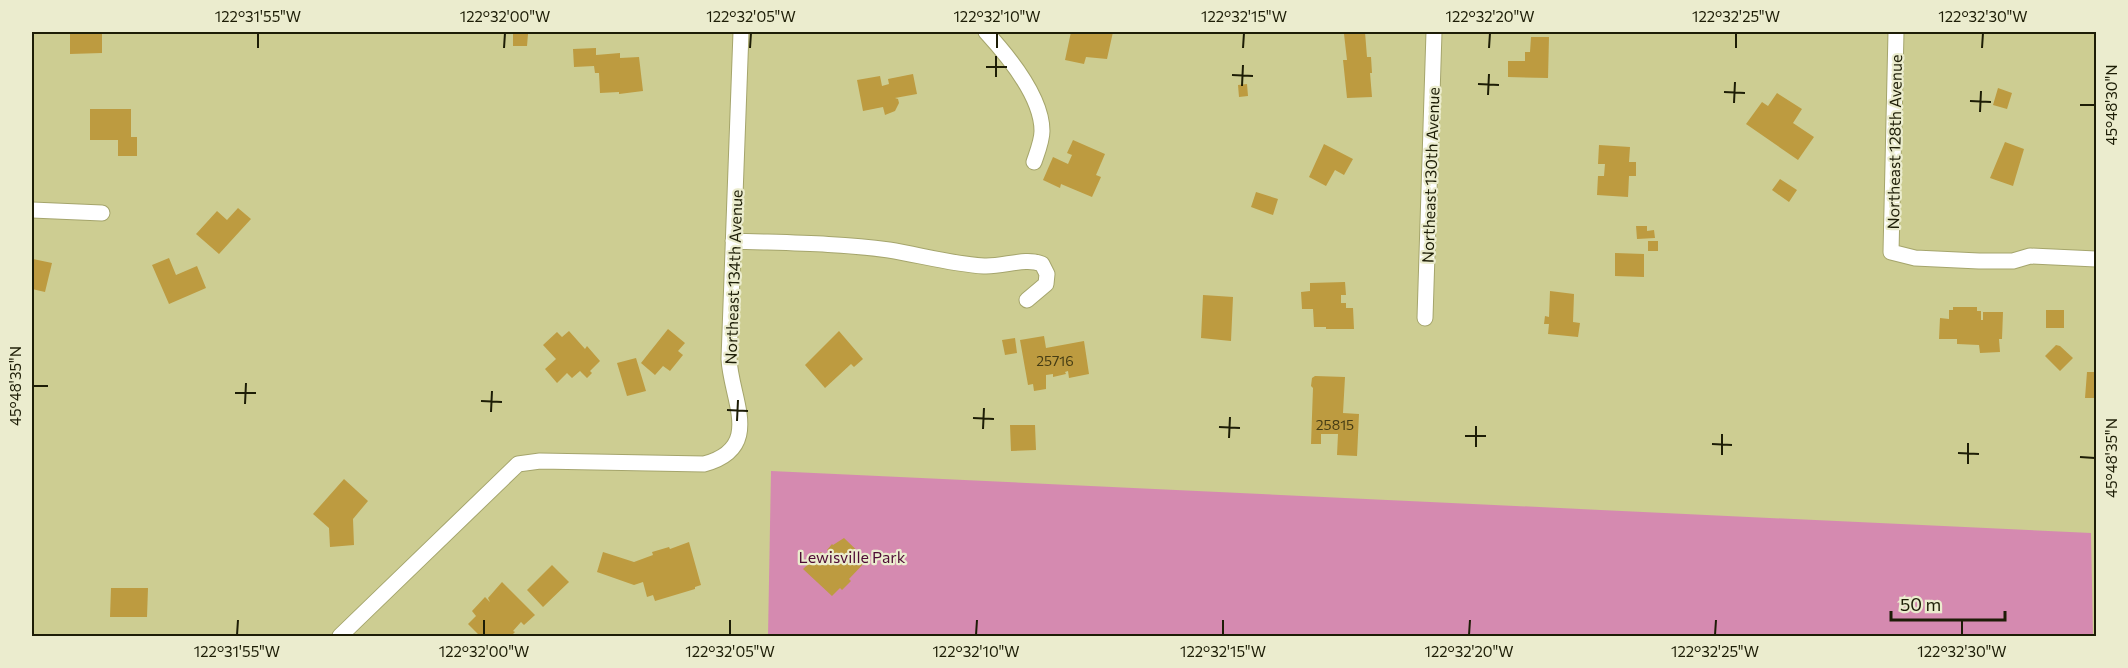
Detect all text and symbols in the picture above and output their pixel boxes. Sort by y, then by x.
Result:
text: 122°31'55"W [215,7,301,25]
text: 122°32'00"W [460,7,550,25]
text: 122°32'05"W [706,7,796,25]
text: 122°32'10"W [953,7,1041,25]
text: 122°32'15"W [1201,7,1287,25]
text: 122°32'20"W [1445,7,1535,25]
text: 122°32'25"W [1692,7,1780,25]
text: 122°32'30"W [1938,7,2028,25]
street label: Northeast 128th Avenue [1883,54,1905,230]
text: 45°48'30"N [2102,64,2120,146]
street label: Northeast 130th Avenue [1417,87,1443,263]
street label: Northeast 134th Avenue [720,189,746,365]
text: 45°48'35"N [6,346,24,426]
house number: 25716 [1036,352,1074,369]
house number: 25815 [1316,416,1354,433]
text: 45°48'35"N [2102,418,2120,498]
park label: Lewisville Park [799,547,906,566]
scale bar [1891,584,2005,622]
text: 50 m [1900,593,1941,615]
text: 122°31'55"W [194,642,280,660]
text: 122°32'00"W [439,642,529,660]
text: 122°32'05"W [685,642,775,660]
text: 122°32'10"W [932,642,1020,660]
text: 122°32'15"W [1180,642,1266,660]
text: 122°32'20"W [1424,642,1514,660]
text: 122°32'25"W [1671,642,1759,660]
text: 122°32'30"W [1917,642,2007,660]

